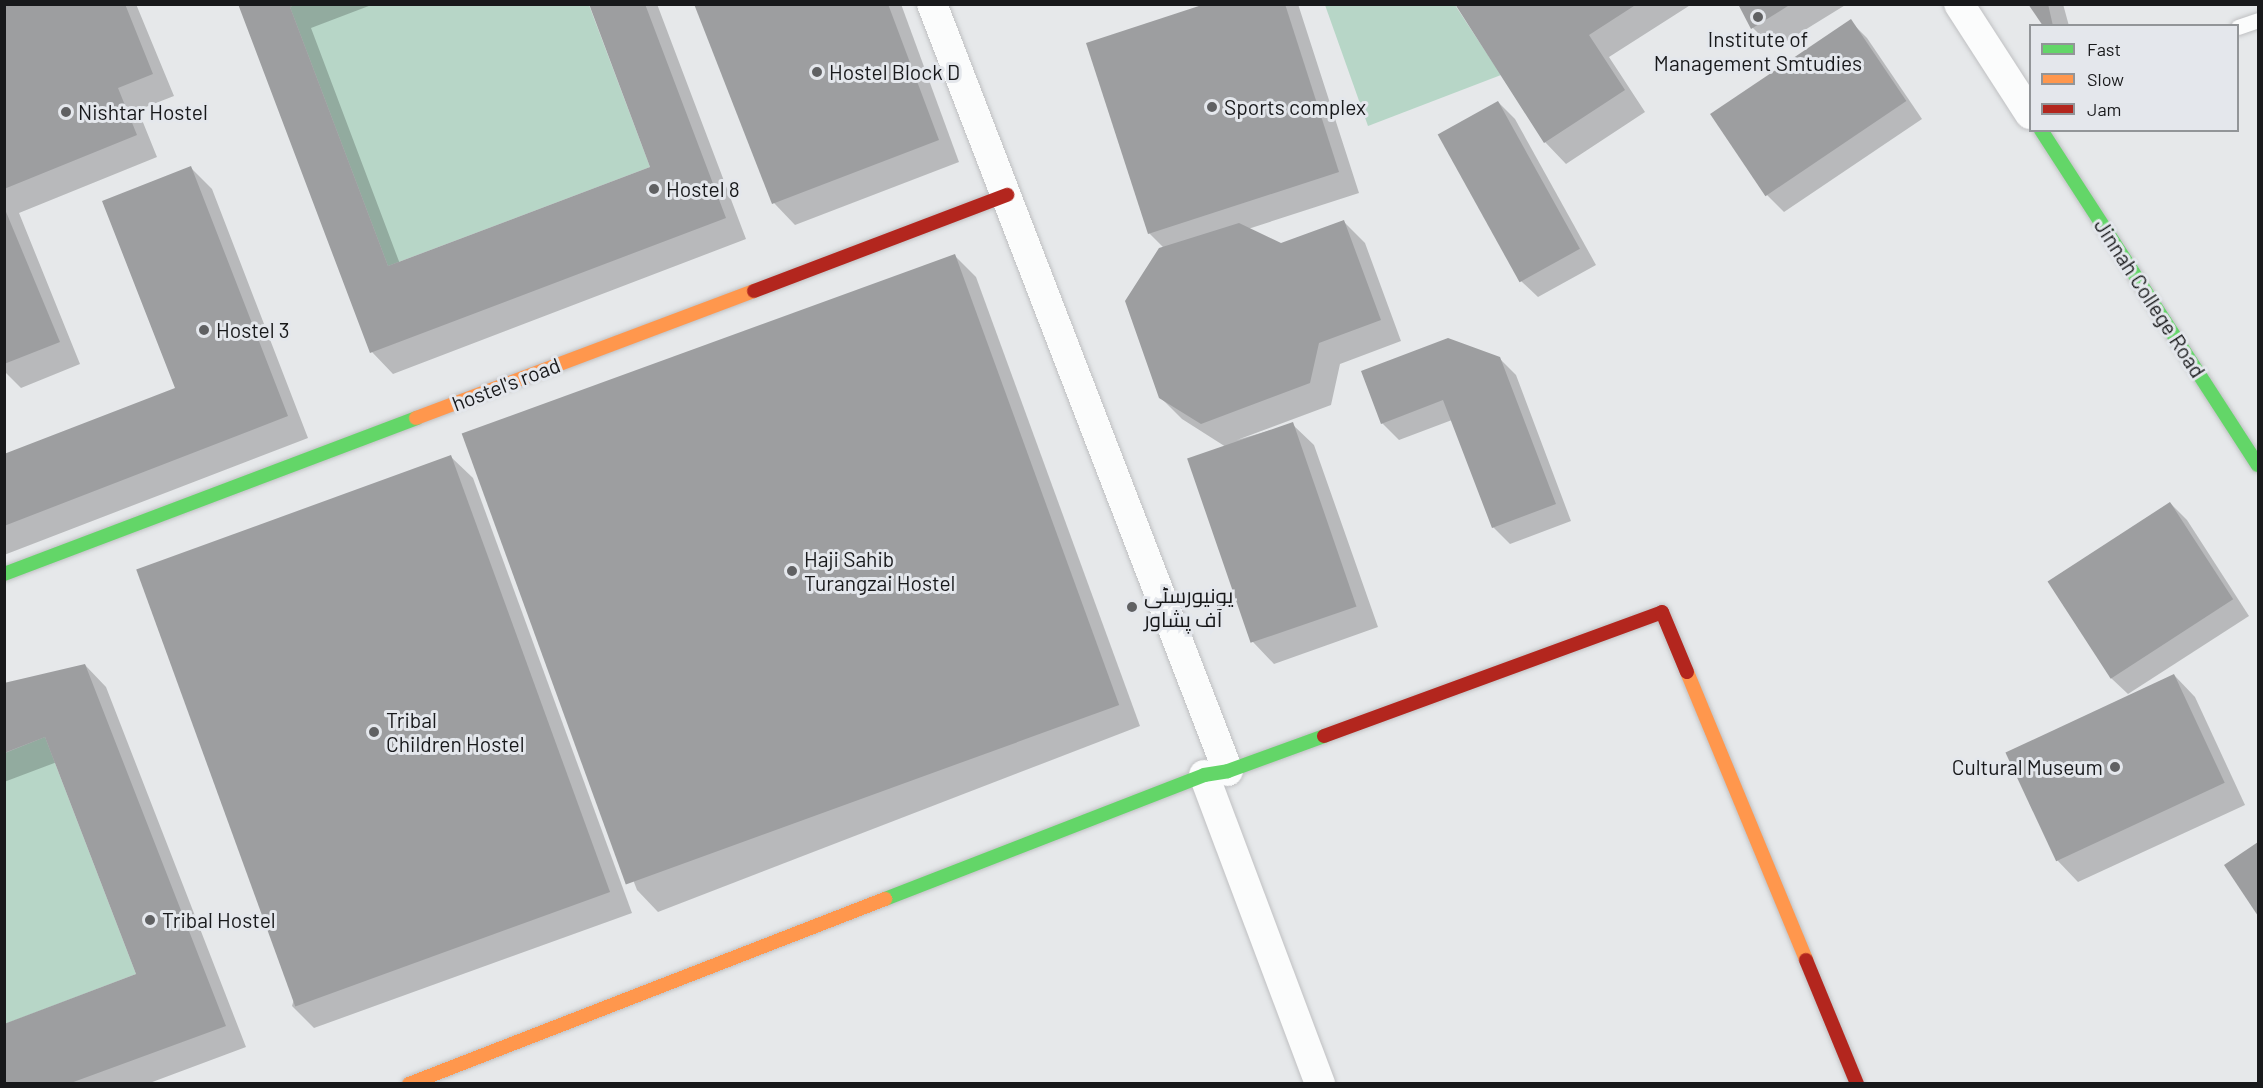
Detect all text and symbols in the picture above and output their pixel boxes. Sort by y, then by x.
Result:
marker: Institute of Management Smtudies [1751,10,1765,24]
legend [2029,24,2239,132]
place label: Institute of Management Smtudies [1654,26,1862,76]
text: Fast [2087,38,2121,60]
place label: Hostel Block D [829,59,960,85]
marker: Hostel Block D [810,65,824,79]
text: Slow [2087,68,2124,90]
place label: Sports complex [1224,94,1366,120]
text: Jam [2087,98,2121,120]
place label: Nishtar Hostel [78,99,208,125]
marker: Sports complex [1205,100,1219,114]
marker: Nishtar Hostel [59,105,73,119]
place label: Hostel 8 [666,176,740,202]
marker: Hostel 8 [647,182,661,196]
street label: Jinnah College Road [2089,214,2211,382]
place label: Hostel 3 [216,317,290,343]
marker: Hostel 3 [197,323,211,337]
street label: hostel's road [448,352,564,416]
place label: Haji Sahib Turangzai Hostel [804,546,955,596]
marker: Haji Sahib Turangzai Hostel [785,564,799,578]
place label: یونیورسٹی آف پشاور [1144,582,1233,632]
marker: یونیورسٹی آف پشاور [1125,600,1139,614]
place label: Tribal Children Hostel [386,707,525,757]
marker: Tribal Children Hostel [367,725,381,739]
place label: Cultural Museum [1952,754,2103,780]
marker: Cultural Museum [2108,760,2122,774]
place label: Tribal Hostel [162,907,276,933]
marker: Tribal Hostel [143,913,157,927]

